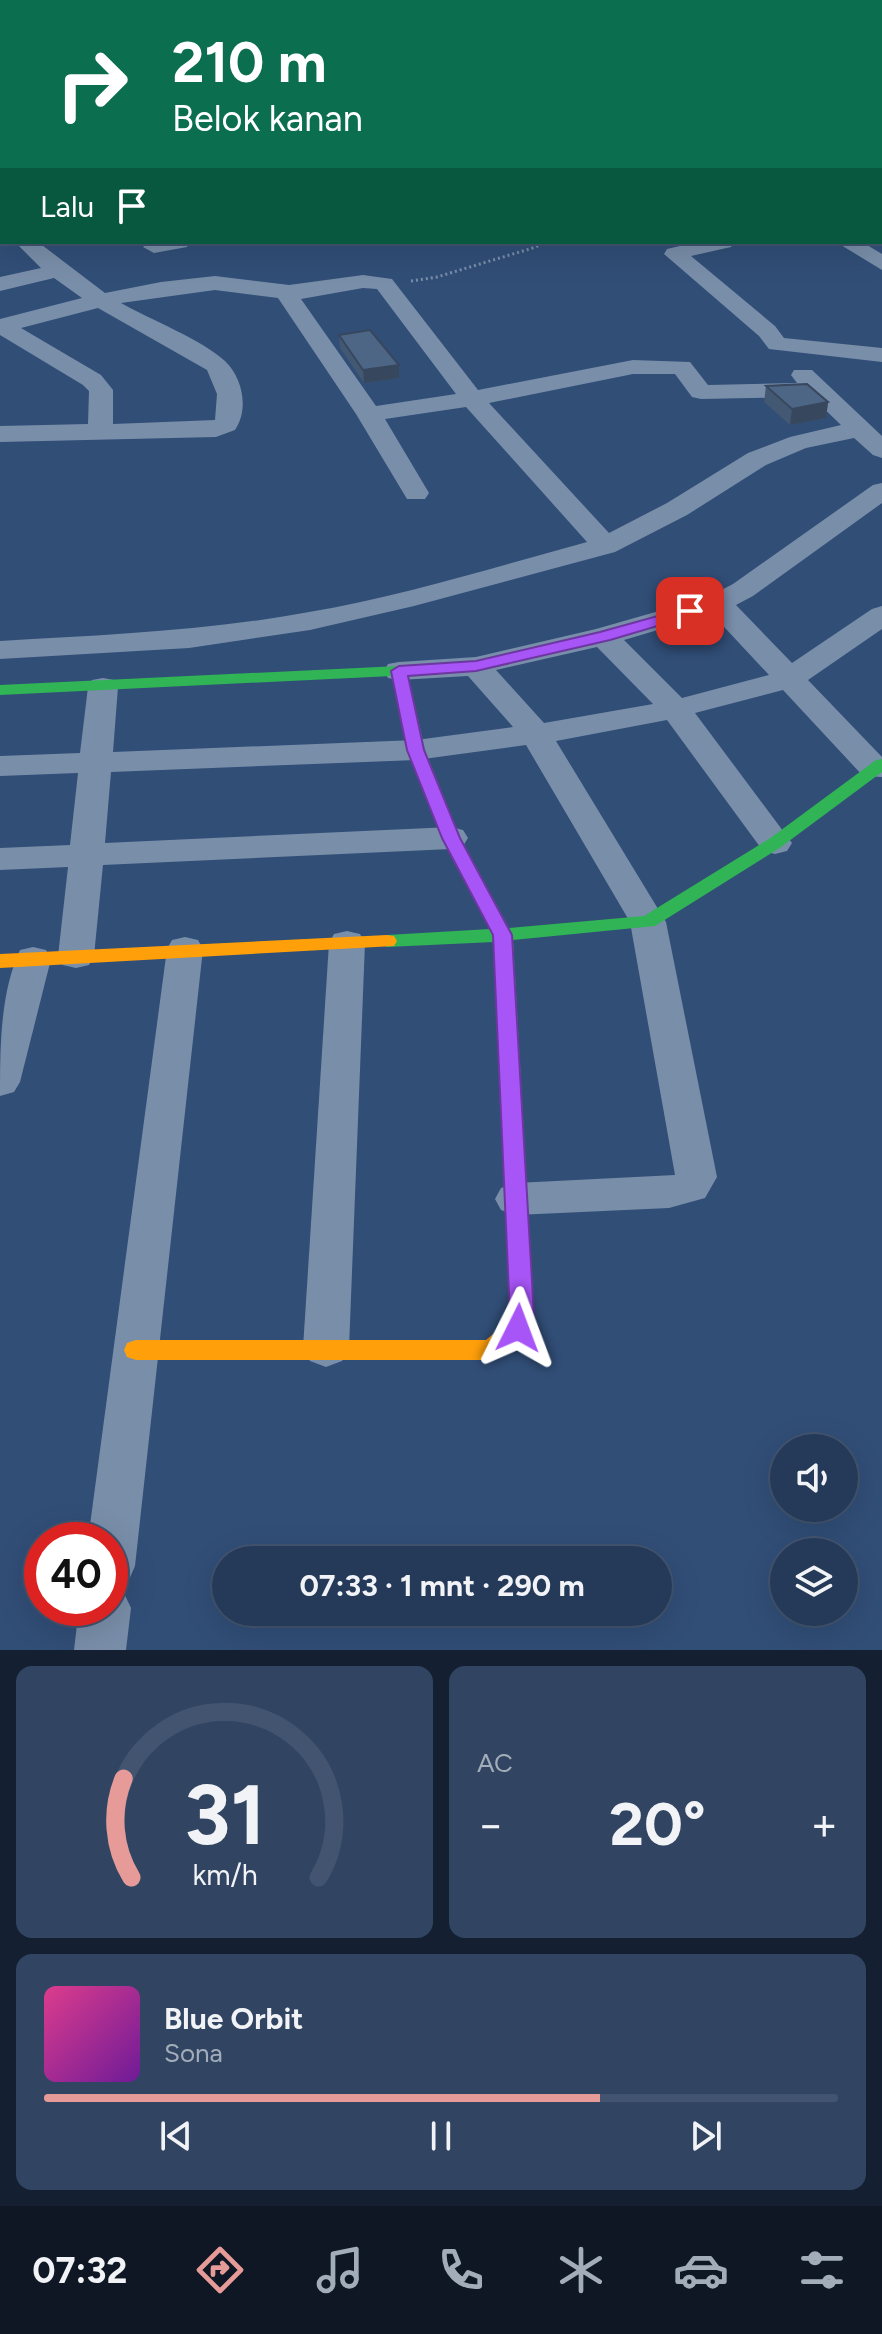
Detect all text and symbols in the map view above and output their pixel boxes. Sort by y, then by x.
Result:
text: 210 m [172,29,327,96]
icon: right [40,32,144,136]
text: Belok kanan [172,97,363,140]
icon: arrive [110,184,154,228]
text: Lalu [40,188,94,225]
pin [656,577,724,645]
icon: arrive [668,589,712,633]
position arrow [476,1286,560,1370]
map controls [770,1434,858,1626]
button: sound [770,1434,858,1522]
speed limit sign: 40 [24,1522,128,1626]
button: layers [770,1538,858,1626]
text: 07:33 · 1 mnt · 290 m [299,1567,585,1604]
text: AC [477,1747,513,1779]
text: 31 [184,1765,265,1865]
text: 20° [609,1788,706,1860]
text: − [477,1798,504,1851]
text: + [811,1798,838,1851]
text: km/h [192,1858,257,1892]
text: Blue Orbit [164,2000,303,2037]
text: Sona [164,2037,223,2069]
icon: previous [154,2114,198,2158]
icon: pause [419,2114,463,2158]
icon: next [684,2114,728,2158]
icon: directions [192,2242,248,2298]
icon: music [312,2242,368,2298]
icon: phone [433,2242,489,2298]
icon: climate [553,2242,609,2298]
icon: car [673,2242,729,2298]
icon: filters [794,2242,850,2298]
text: 07:32 [32,2249,127,2292]

